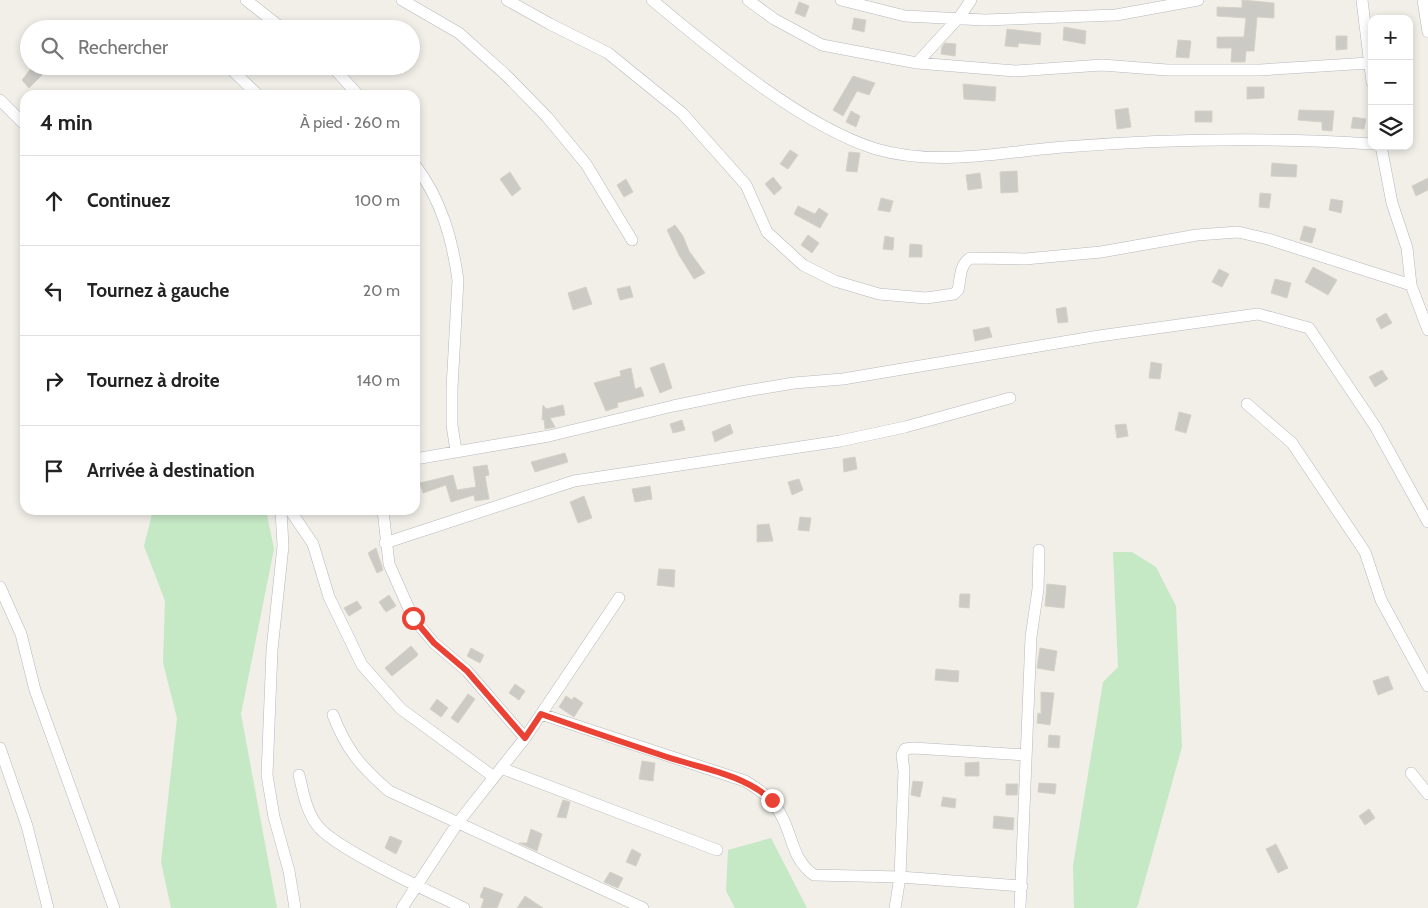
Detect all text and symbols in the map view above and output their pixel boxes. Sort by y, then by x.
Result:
map controls [1368,15,1413,150]
button: + [1368,15,1413,60]
search box [20,20,420,75]
icon: search [38,34,66,62]
text: Rechercher [78,36,168,59]
button: − [1368,60,1413,105]
button: layers [1368,105,1413,150]
text: 4 min [40,110,93,135]
text: À pied · 260 m [300,113,400,132]
icon: ahead [40,187,68,215]
text: Continuez [87,189,170,212]
text: 100 m [355,191,400,210]
icon: left [40,277,68,305]
text: Tournez à gauche [87,279,229,302]
text: 20 m [363,281,400,300]
icon: right [40,367,68,395]
text: Tournez à droite [87,369,220,392]
text: 140 m [357,371,400,390]
icon: arrive [40,457,68,485]
text: Arrivée à destination [87,459,255,482]
route start [402,607,425,630]
route end [761,789,784,812]

